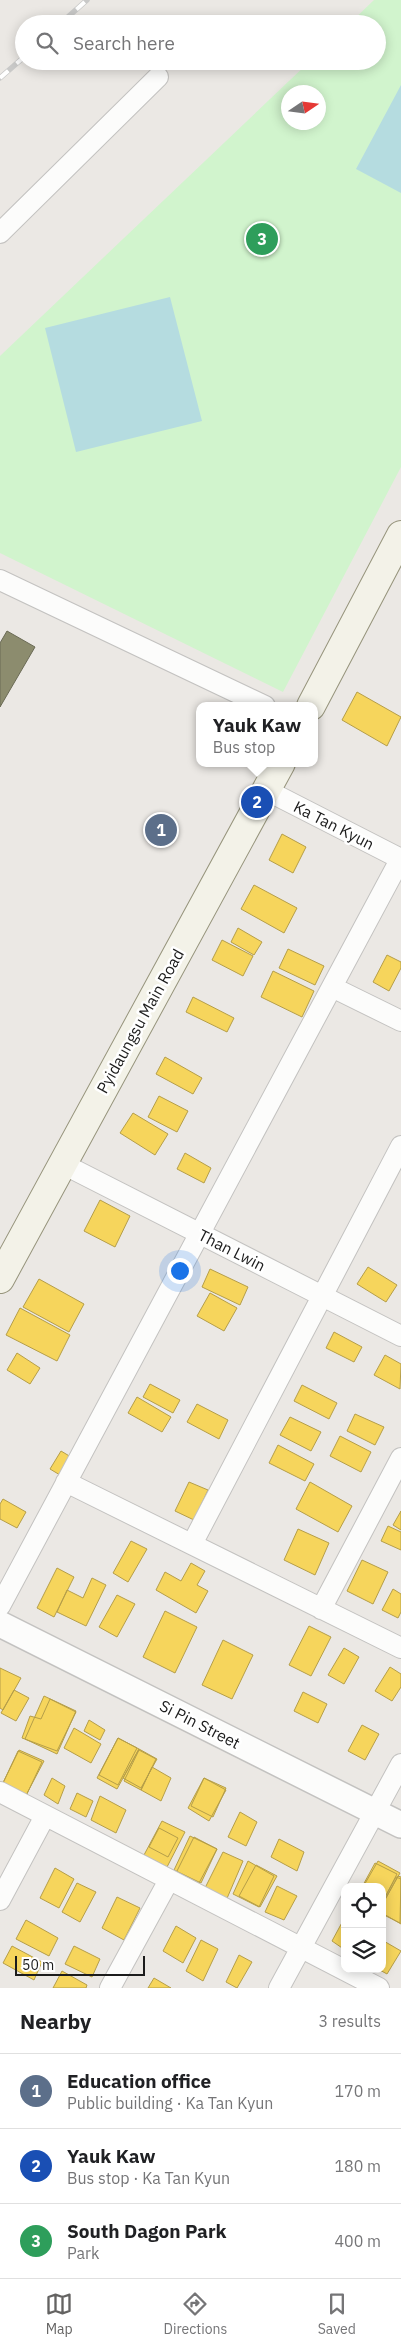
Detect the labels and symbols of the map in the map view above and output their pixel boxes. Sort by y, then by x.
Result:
north arrow [281,85,326,130]
pin: 3 [246,220,278,258]
pin: 2 [241,783,273,821]
street label: Ka Tan Kyun [290,796,378,854]
pin: 1 [145,811,177,849]
street label: Pyidaungsu Main Road [92,945,188,1097]
street label: Than Lwin [195,1225,269,1275]
your location [167,1258,193,1284]
street label: Si Pin Street [156,1695,244,1753]
scale bar [15,1953,145,1976]

